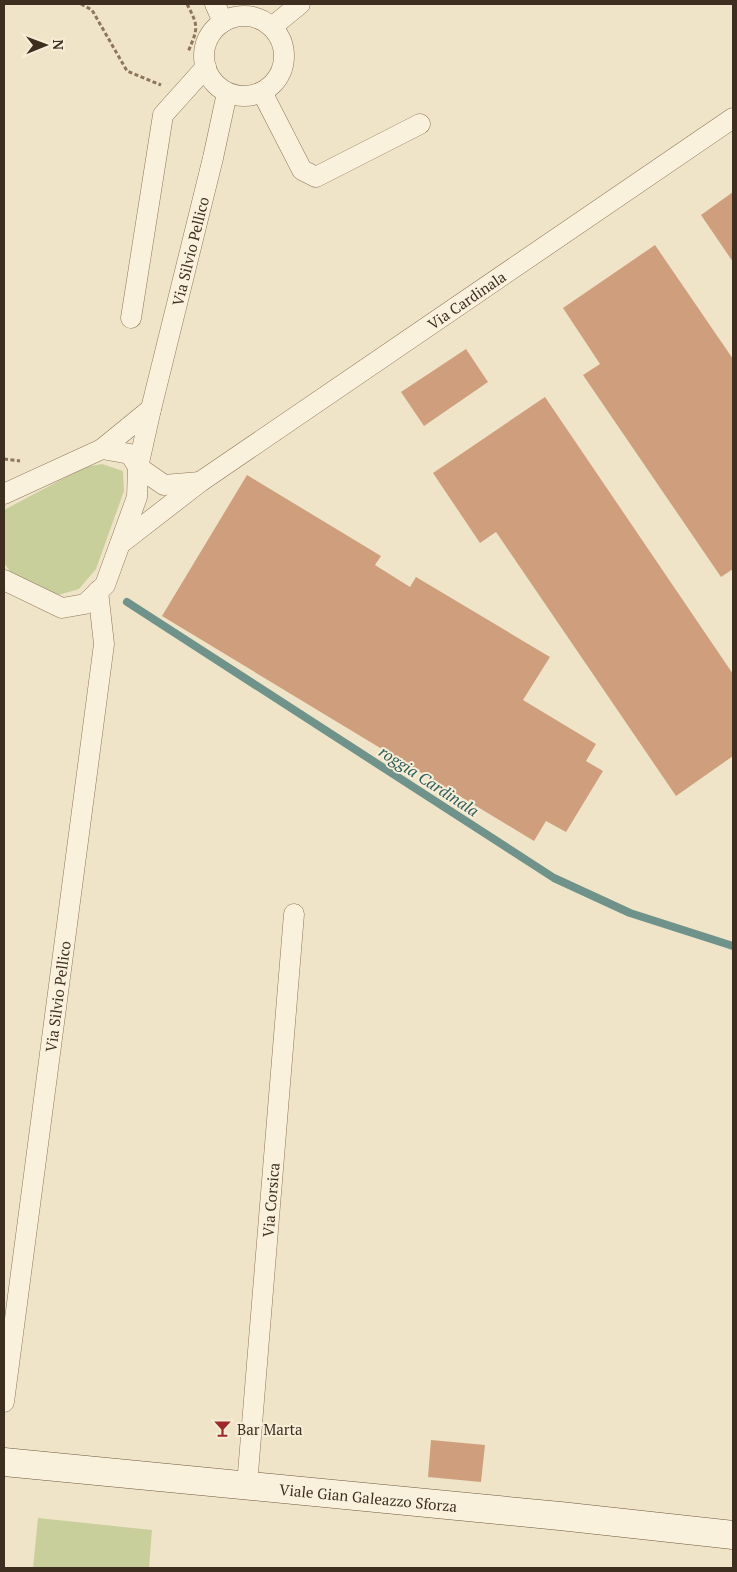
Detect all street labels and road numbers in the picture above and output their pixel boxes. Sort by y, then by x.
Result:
street label: Via Silvio Pellico [167,195,213,308]
street label: Via Cardinala [424,266,510,334]
street label: Via Silvio Pellico [40,940,75,1053]
street label: Via Corsica [257,1161,284,1238]
street label: Viale Gian Galeazzo Sforza [278,1479,459,1516]

